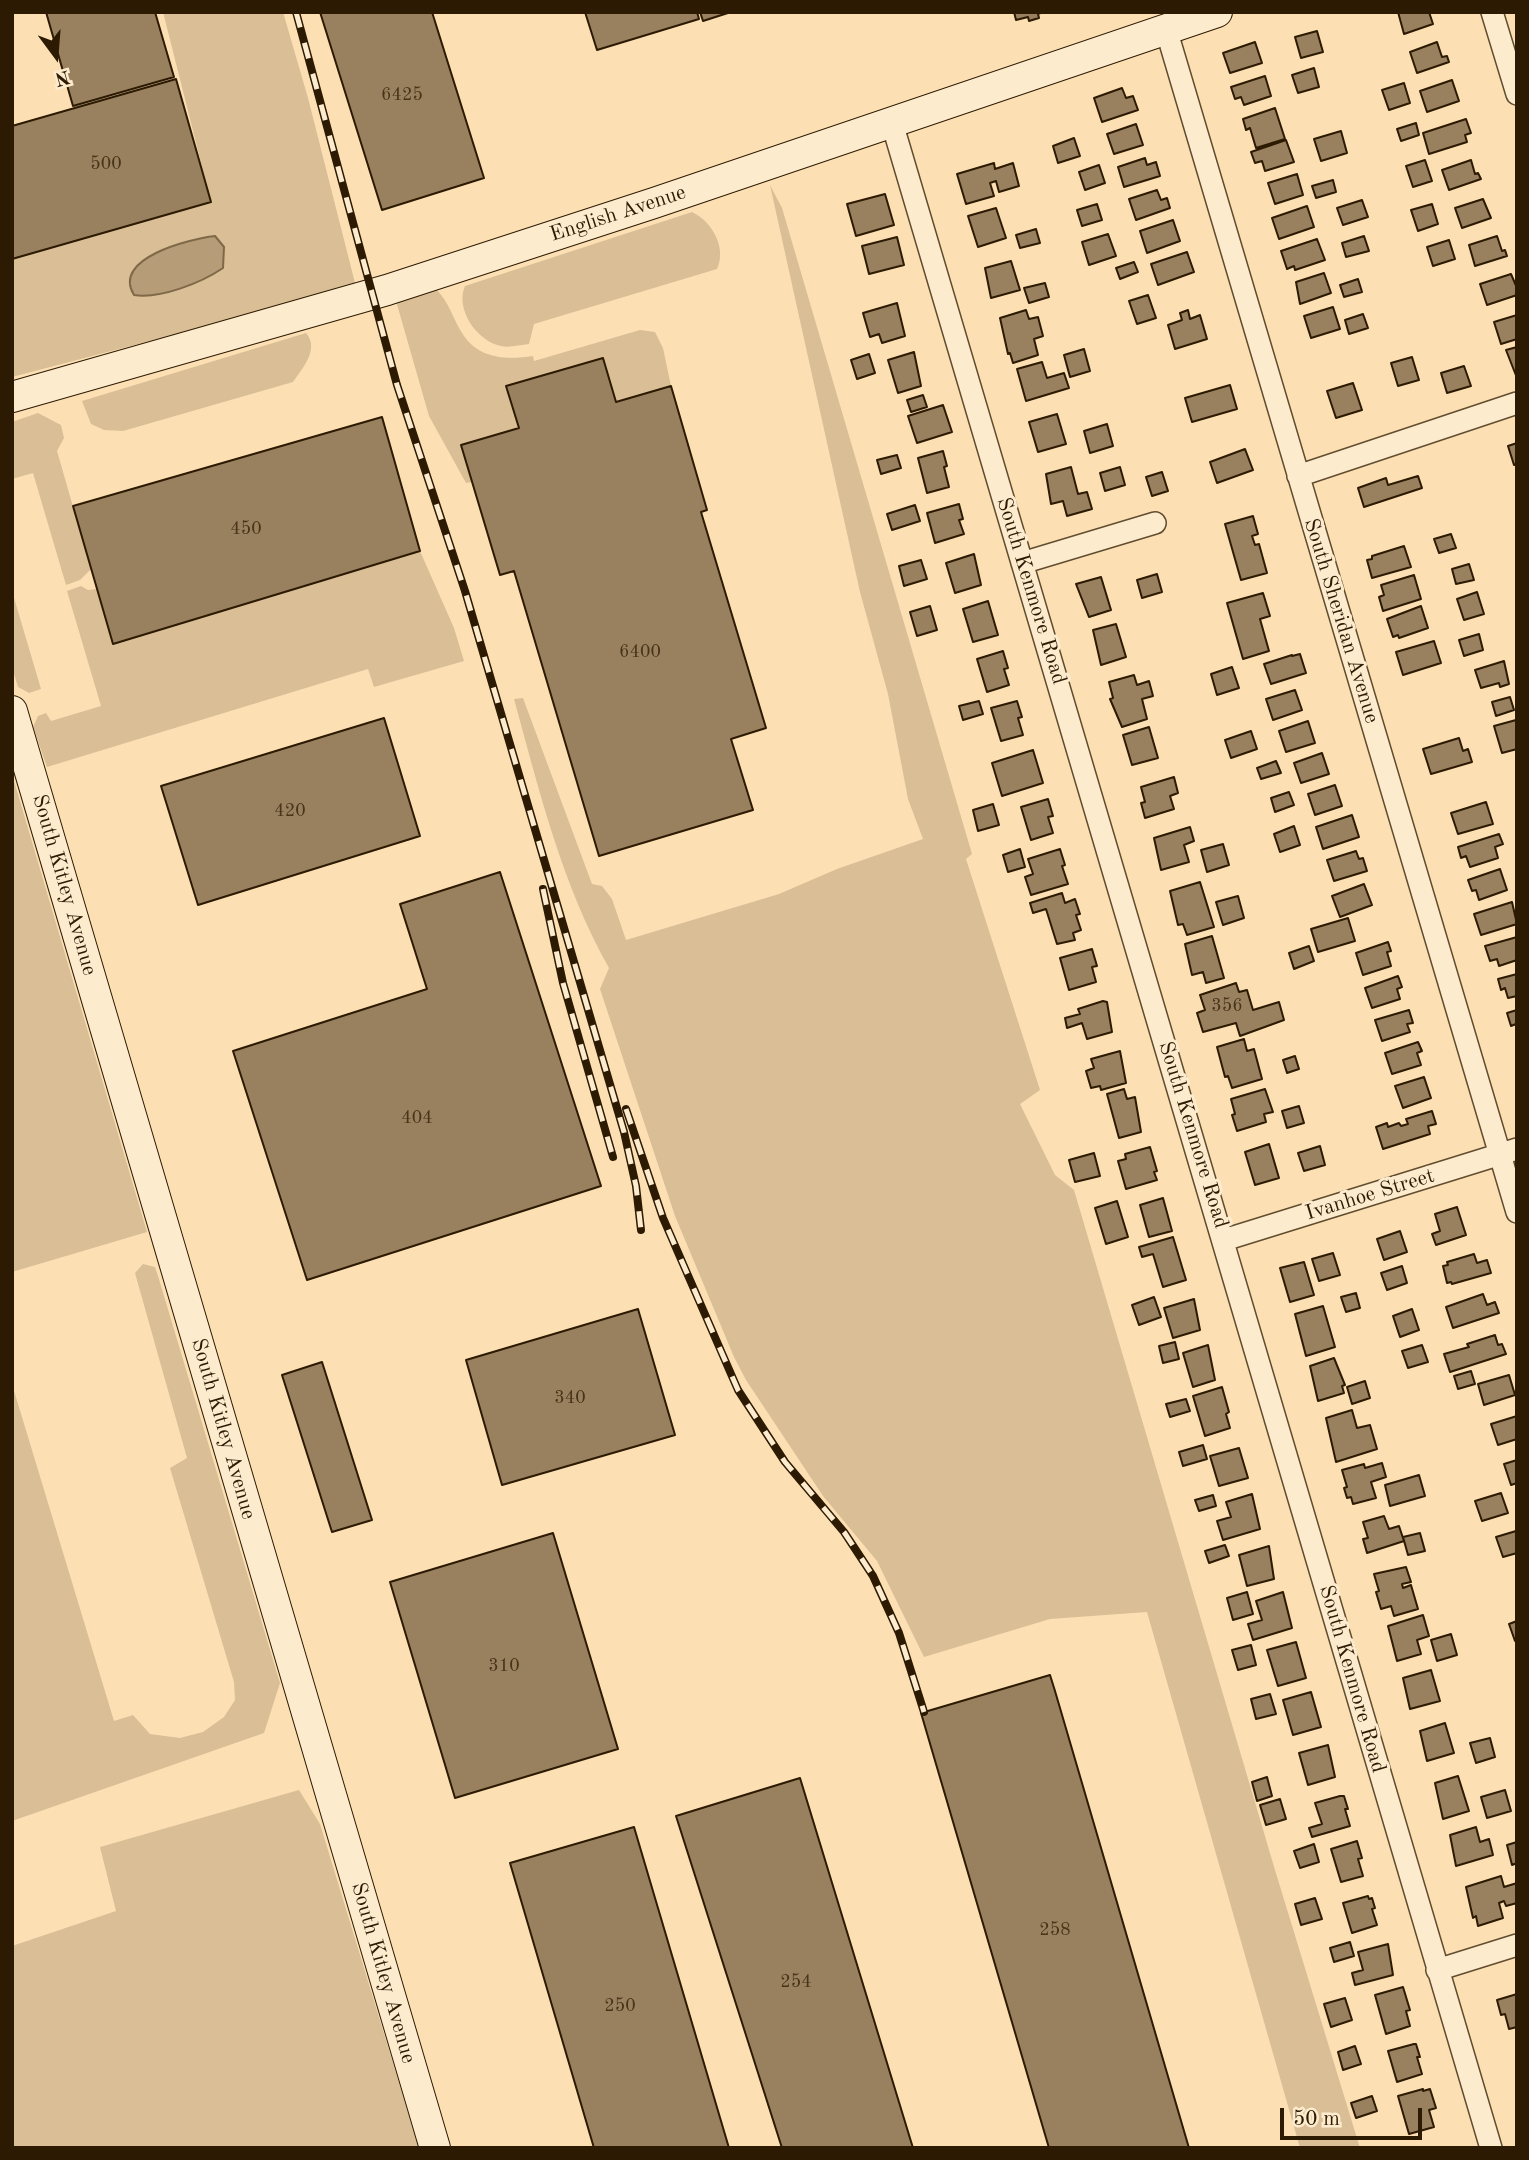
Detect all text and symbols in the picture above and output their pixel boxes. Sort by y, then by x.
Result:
north arrow [21,21,91,91]
text: N [52,66,72,88]
house number: 6425 [381,84,423,106]
house number: 500 [90,153,122,175]
street label: English Avenue [547,180,689,248]
street label: South Kenmore Road [991,494,1071,688]
street label: South Sheridan Avenue [1298,515,1384,727]
house number: 450 [230,518,262,540]
house number: 6400 [619,641,661,663]
street label: South Kitley Avenue [26,792,102,978]
house number: 420 [274,800,306,822]
house number: 356 [1211,995,1243,1017]
street label: South Kenmore Road [1153,1038,1233,1232]
house number: 404 [401,1107,433,1129]
street label: Ivanhoe Street [1302,1163,1438,1227]
street label: South Kitley Avenue [185,1336,261,1522]
house number: 340 [554,1387,586,1409]
street label: South Kenmore Road [1313,1582,1391,1776]
house number: 310 [488,1655,520,1677]
street label: South Kitley Avenue [345,1880,421,2066]
house number: 258 [1039,1919,1071,1941]
house number: 254 [780,1971,812,1993]
house number: 250 [604,1995,636,2017]
scale bar [1284,2094,1426,2138]
text: 50 m [1293,2109,1340,2130]

